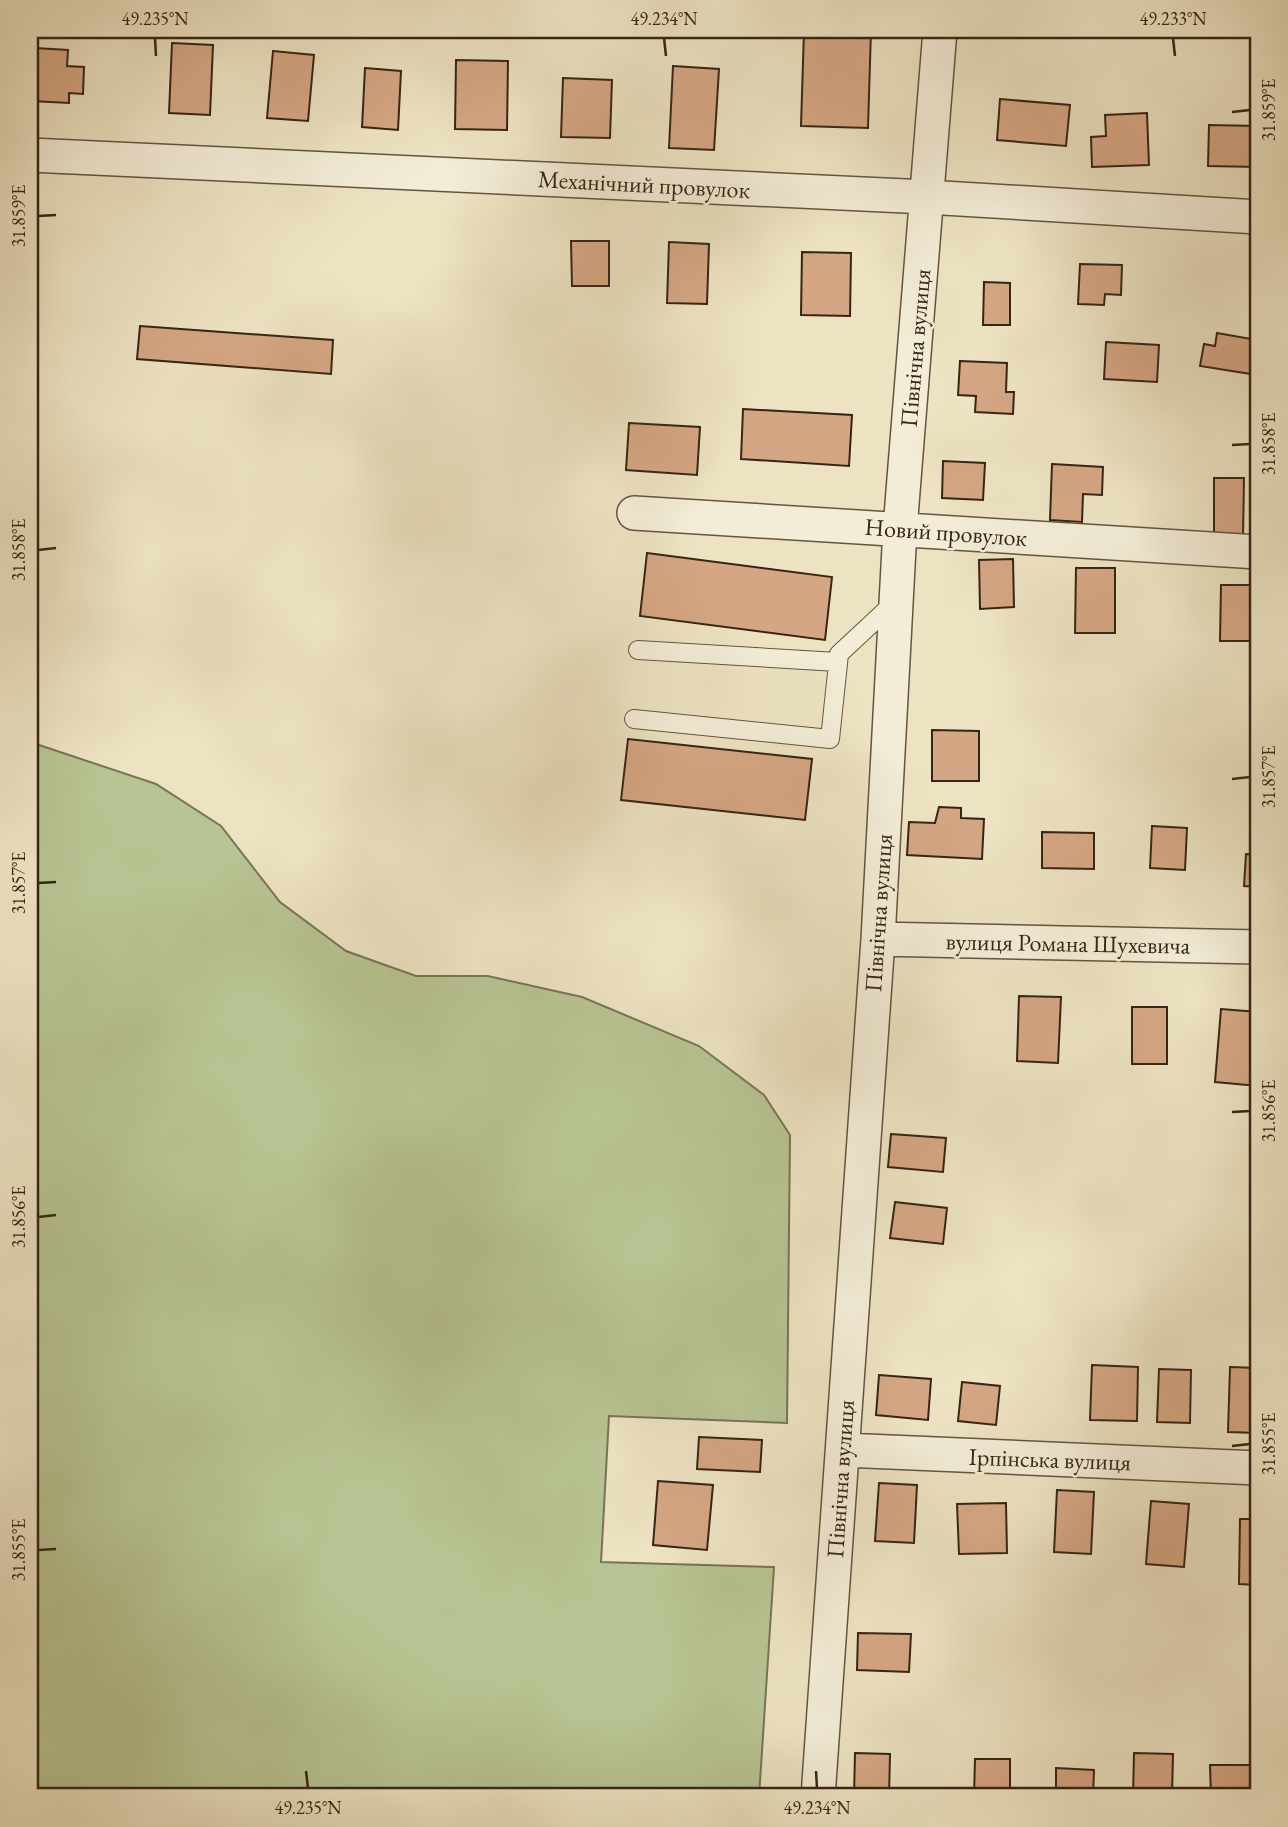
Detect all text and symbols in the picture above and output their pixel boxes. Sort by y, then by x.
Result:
text: 49.235°N [122,7,189,30]
text: 49.234°N [631,7,698,30]
text: 49.233°N [1140,7,1207,30]
text: 31.859°E [1257,79,1280,141]
street label: Механічний провулок [537,163,751,205]
text: 31.859°E [7,185,30,247]
street label: Північна вулиця [893,267,937,429]
text: 31.858°E [1257,413,1280,475]
street label: Новий провулок [864,511,1029,553]
text: 31.858°E [7,519,30,581]
text: 31.857°E [1257,746,1280,808]
street label: Північна вулиця [857,832,899,993]
text: 31.857°E [7,852,30,914]
street label: вулиця Романа Шухевича [945,925,1191,961]
text: 31.856°E [1257,1080,1280,1142]
text: 31.856°E [7,1186,30,1248]
street label: Північна вулиця [819,1398,861,1559]
text: 31.855°E [1257,1413,1280,1475]
street label: Ірпінська вулиця [968,1441,1132,1477]
text: 31.855°E [7,1519,30,1581]
text: 49.235°N [275,1796,342,1819]
text: 49.234°N [784,1796,851,1819]

